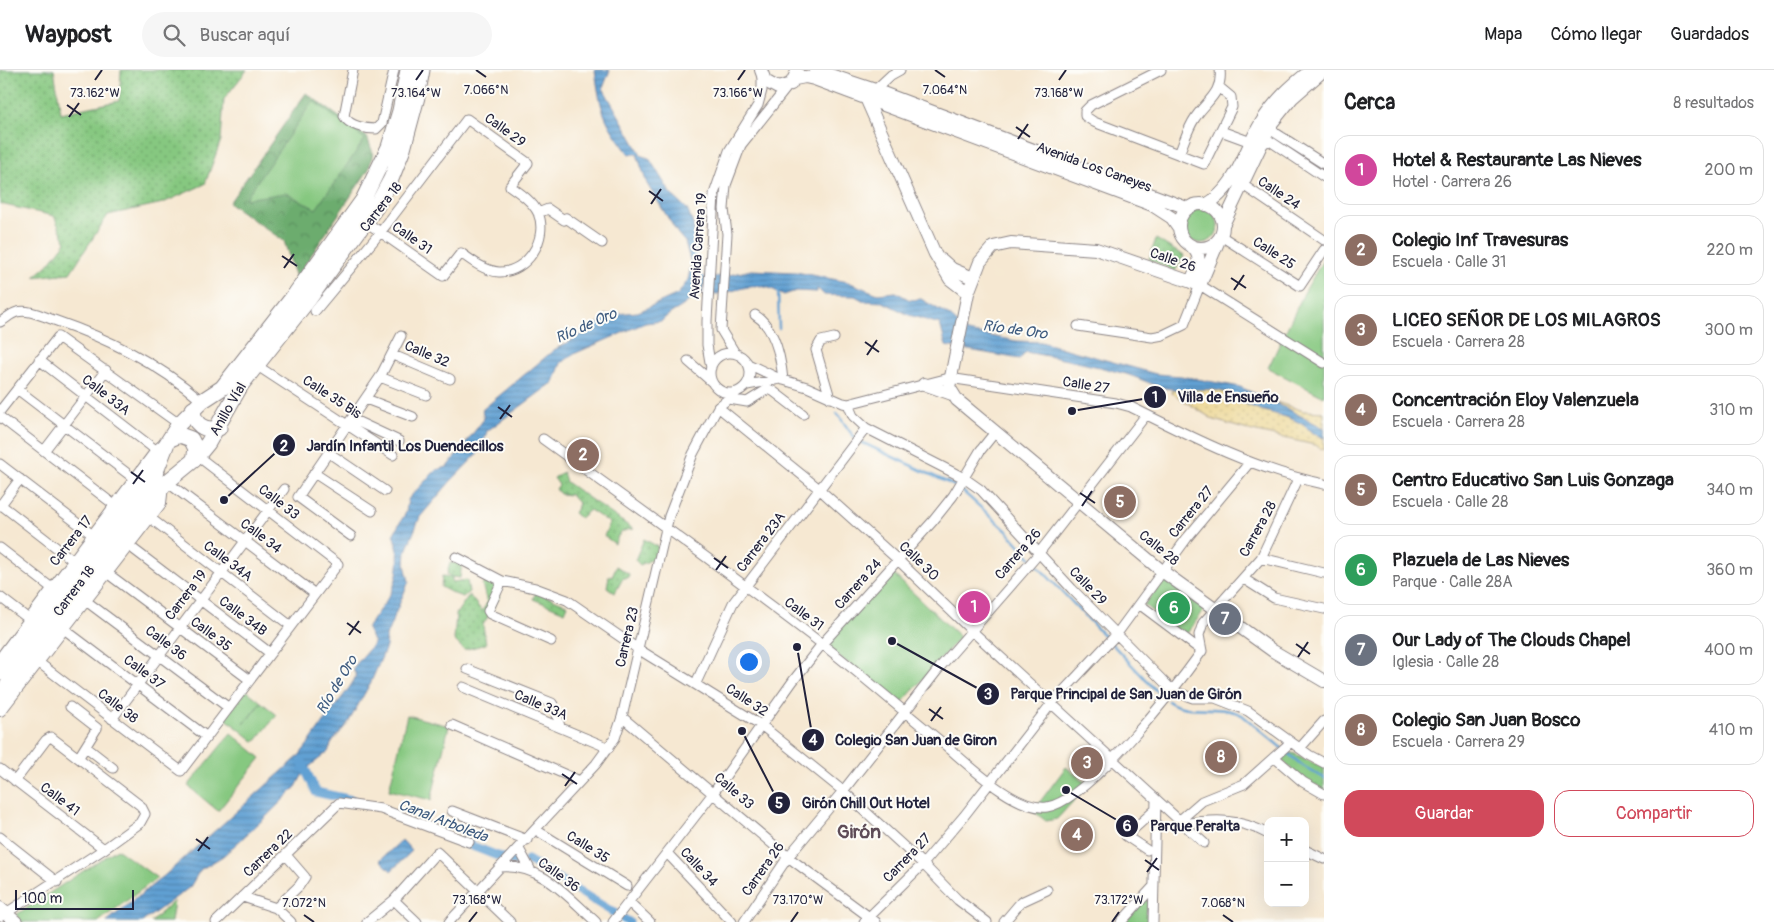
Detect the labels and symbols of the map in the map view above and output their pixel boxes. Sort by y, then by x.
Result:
text: 7.066°N [464,83,508,98]
text: 7.064°N [923,83,967,98]
text: 73.162°W [70,86,120,101]
text: 73.164°W [391,86,441,101]
text: 73.166°W [713,86,763,101]
text: 73.168°W [1035,86,1083,101]
street label: Calle 29 [481,109,529,151]
street label: Avenida Los Caneyes [1034,138,1155,196]
street label: Calle 24 [1254,173,1304,213]
street label: Carrera 18 [356,179,406,235]
street label: Avenida Carrera 19 [686,192,710,300]
street label: Calle 31 [389,218,435,258]
street label: Calle 25 [1250,233,1298,273]
street label: Calle 26 [1148,244,1198,276]
water label: Río de Oro [552,304,620,348]
water label: Río de Oro [982,316,1049,344]
street label: Calle 32 [402,337,452,371]
street label: Calle 33A [79,371,133,419]
street label: Calle 35 Bis [299,372,365,423]
street label: Calle 27 [1061,373,1111,397]
street label: Anillo Víal [206,379,250,439]
callout: Villa de Ensueño [1142,382,1288,412]
text: 1 [1152,388,1158,407]
text: Villa de Ensueño [1177,388,1279,407]
callout: Jardín Infantil Los Duendecillos [272,430,514,460]
pin: 2 [567,436,599,474]
text: 2 [280,437,288,456]
text: Jardín Infantil Los Duendecillos [307,437,504,456]
street label: Calle 33 [255,481,303,523]
street label: Carrera 27 [1165,482,1217,541]
pin: 5 [1104,483,1136,521]
street label: Carrera 28 [1236,498,1280,560]
street label: Carrera 23A [733,509,789,575]
street label: Carrera 17 [46,512,96,570]
street label: Calle 34 [237,515,285,557]
street label: Carrera 26 [991,525,1045,583]
street label: Calle 28 [1136,527,1182,569]
street label: Calle 34A [200,537,256,585]
street label: Calle 30 [895,538,943,584]
street label: Carrera 24 [831,555,885,613]
street label: Carrera 18 [50,562,98,620]
street label: Calle 29 [1066,563,1110,609]
street label: Carrera 19 [161,566,211,624]
pin: 1 [958,588,990,626]
pin: 6 [1158,589,1190,627]
street label: Calle 34B [216,592,270,640]
street label: Calle 31 [781,594,827,634]
pin: 7 [1209,600,1241,638]
street label: Carrera 23 [612,605,642,669]
street label: Calle 35 [187,613,235,655]
street label: Calle 36 [142,622,190,664]
your location [736,649,762,675]
street label: Calle 37 [120,651,168,693]
water label: Río de Oro [312,651,362,718]
callout: Parque Principal de San Juan de Girón [975,679,1252,709]
street label: Calle 32 [722,680,772,720]
street label: Calle 38 [94,685,142,727]
text: 3 [984,685,992,704]
text: Parque Principal de San Juan de Girón [1010,685,1242,704]
street label: Calle 33A [512,686,570,724]
callout: Colegio San Juan de Giron [800,725,1007,755]
text: 4 [809,731,818,750]
text: Colegio San Juan de Giron [835,731,998,750]
pin: 8 [1205,738,1237,776]
pin: 3 [1071,744,1103,782]
street label: Calle 33 [711,769,758,813]
street label: Calle 41 [37,779,83,819]
callout: Girón Chill Out Hotel [767,788,940,818]
text: 5 [775,794,783,813]
text: Girón Chill Out Hotel [802,794,930,813]
water label: Canal Arboleda [396,795,491,847]
callout: Parque Peralta [1115,811,1250,841]
pin: 4 [1061,816,1093,854]
text: 6 [1123,817,1132,836]
text: Parque Peralta [1150,817,1240,836]
district label: Girón [837,820,881,844]
street label: Carrera 22 [240,825,296,881]
street label: Calle 35 [564,827,612,867]
street label: Carrera 27 [880,830,935,886]
street label: Carrera 26 [738,839,788,899]
street label: Calle 34 [677,844,721,890]
street label: Calle 36 [535,854,583,896]
scale bar [15,887,134,910]
text: 73.168°W [453,893,501,908]
text: 73.170°W [773,893,823,908]
text: 73.172°W [1095,893,1143,908]
text: 7.072°N [282,896,326,911]
text: 7.068°N [1201,896,1245,911]

